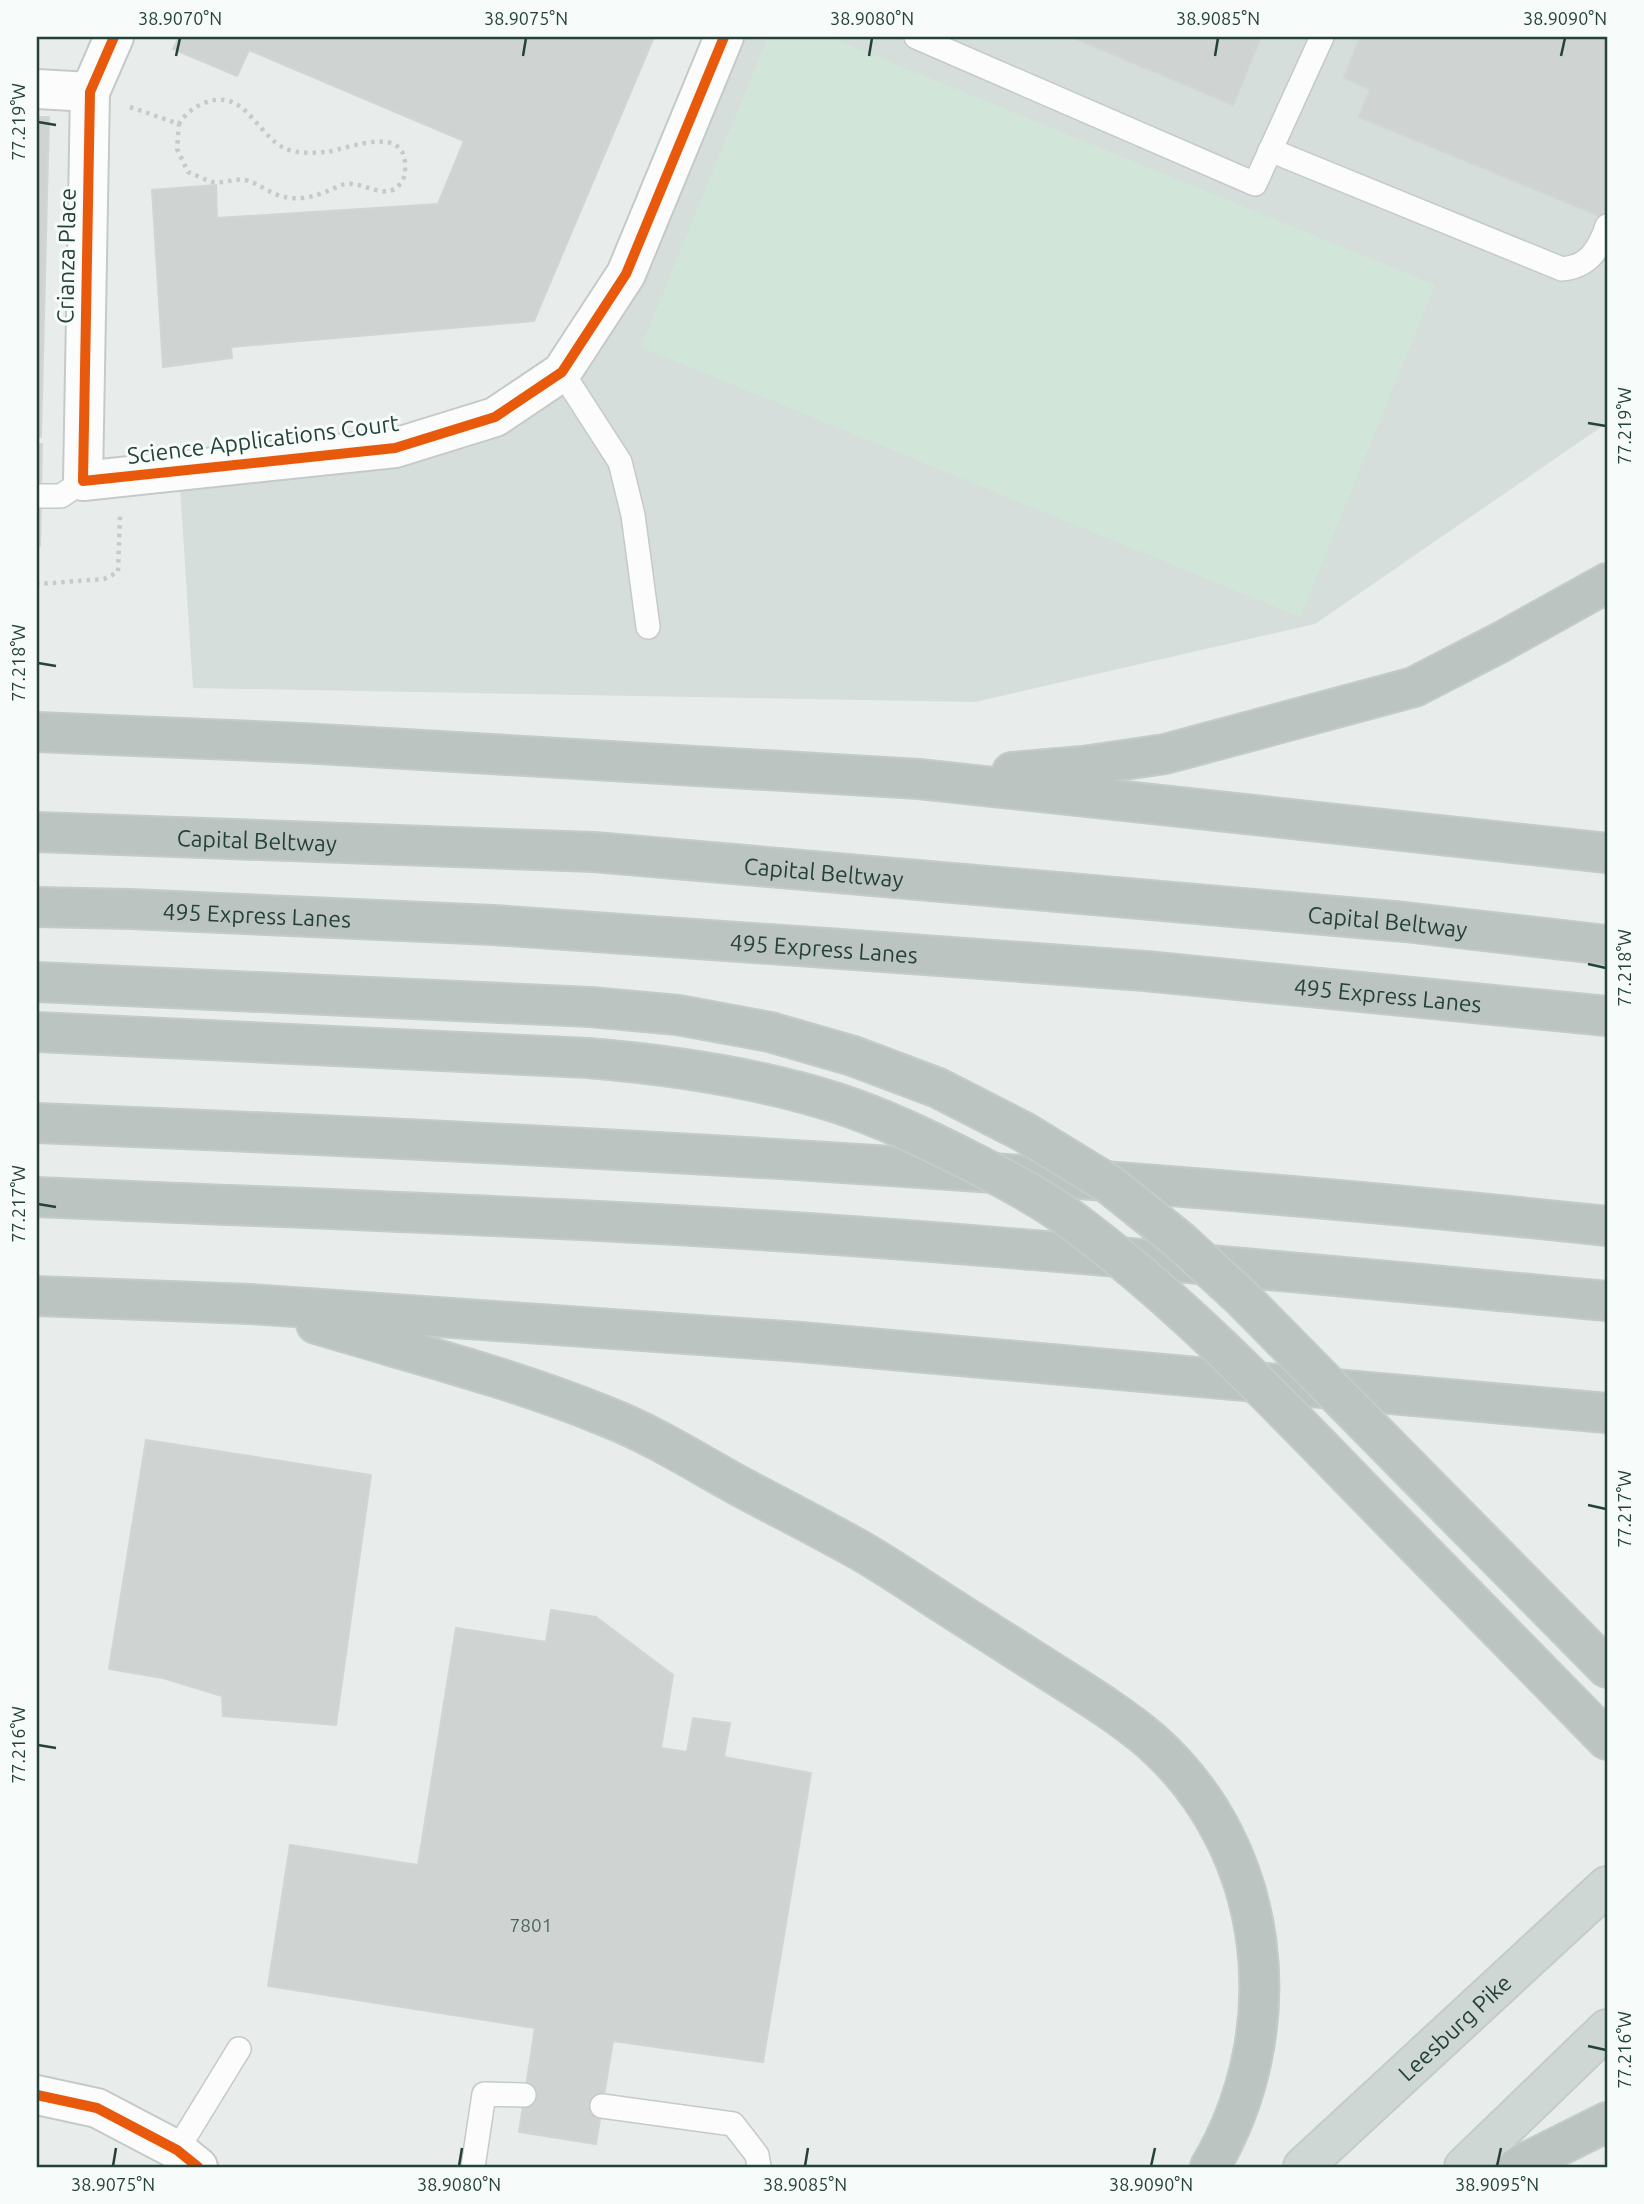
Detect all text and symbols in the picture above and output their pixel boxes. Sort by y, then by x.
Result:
text: 38.9070°N [138,8,222,28]
text: 38.9075°N [484,8,568,28]
text: 38.9080°N [830,8,914,28]
text: 38.9085°N [1176,8,1260,28]
text: 38.9090°N [1523,8,1607,28]
text: 77.219°W [8,83,28,161]
street label: Crianza Place [52,188,80,324]
text: 77.219°W [1614,387,1634,465]
street label: Science Applications Court [126,410,400,468]
text: 77.218°W [8,624,28,702]
street label: Capital Beltway [176,825,337,855]
street label: Capital Beltway [743,852,905,891]
street label: 495 Express Lanes [162,898,352,931]
street label: Capital Beltway [1307,901,1469,942]
street label: 495 Express Lanes [729,929,919,967]
text: 77.218°W [1614,929,1634,1007]
street label: 495 Express Lanes [1293,973,1483,1016]
text: 77.217°W [8,1165,28,1243]
text: 77.217°W [1614,1470,1634,1548]
text: 77.216°W [8,1706,28,1784]
house number: 7801 [510,1914,552,1936]
street label: Leesburg Pike [1393,1969,1516,2085]
text: 77.216°W [1614,2011,1634,2089]
text: 38.9075°N [71,2174,155,2194]
text: 38.9080°N [417,2174,501,2194]
text: 38.9085°N [763,2174,847,2194]
text: 38.9090°N [1109,2174,1193,2194]
text: 38.9095°N [1455,2174,1539,2194]

